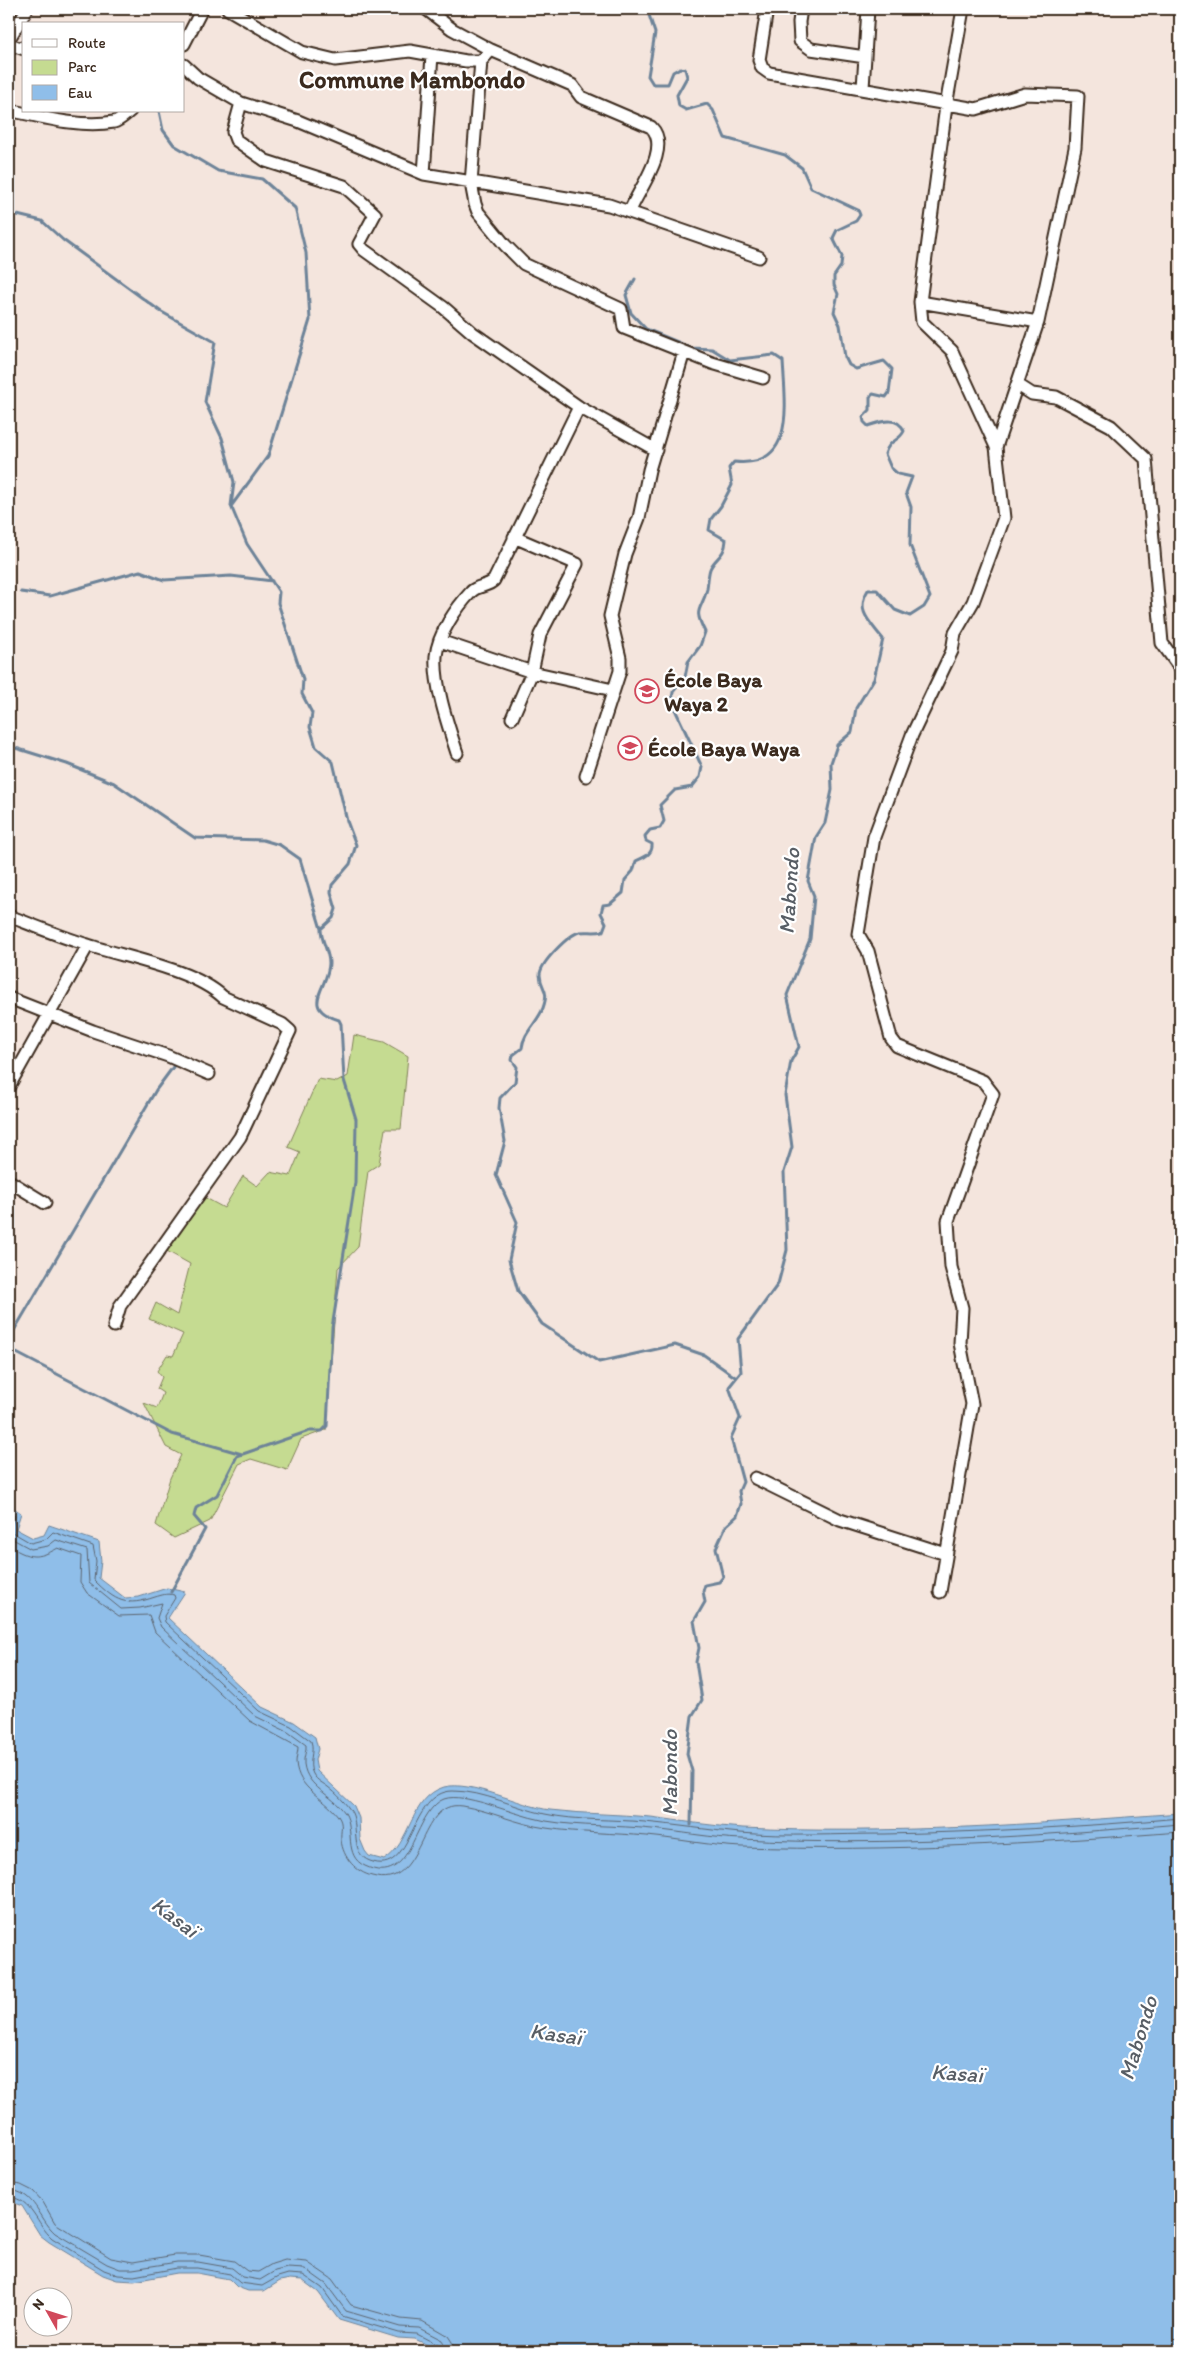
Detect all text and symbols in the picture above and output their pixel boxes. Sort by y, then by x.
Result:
legend [22,22,185,112]
text: Route [68,34,106,52]
text: Parc [68,58,97,76]
district label: Commune Mambondo [299,65,525,94]
text: Eau [68,84,92,102]
place label: École Baya Waya 2 [664,667,763,717]
school or university icon: École Baya Waya 2 [634,678,660,704]
school or university icon: École Baya Waya [617,735,643,761]
place label: École Baya Waya [648,736,801,762]
water label: Mabondo [773,846,806,935]
water label: Mabondo [656,1729,683,1816]
water label: Kasaï [146,1891,207,1946]
water label: Mabondo [1112,1992,1164,2083]
water label: Kasaï [528,2017,588,2052]
water label: Kasaï [930,2058,988,2089]
north arrow [22,2288,72,2338]
text: N [29,2295,48,2313]

